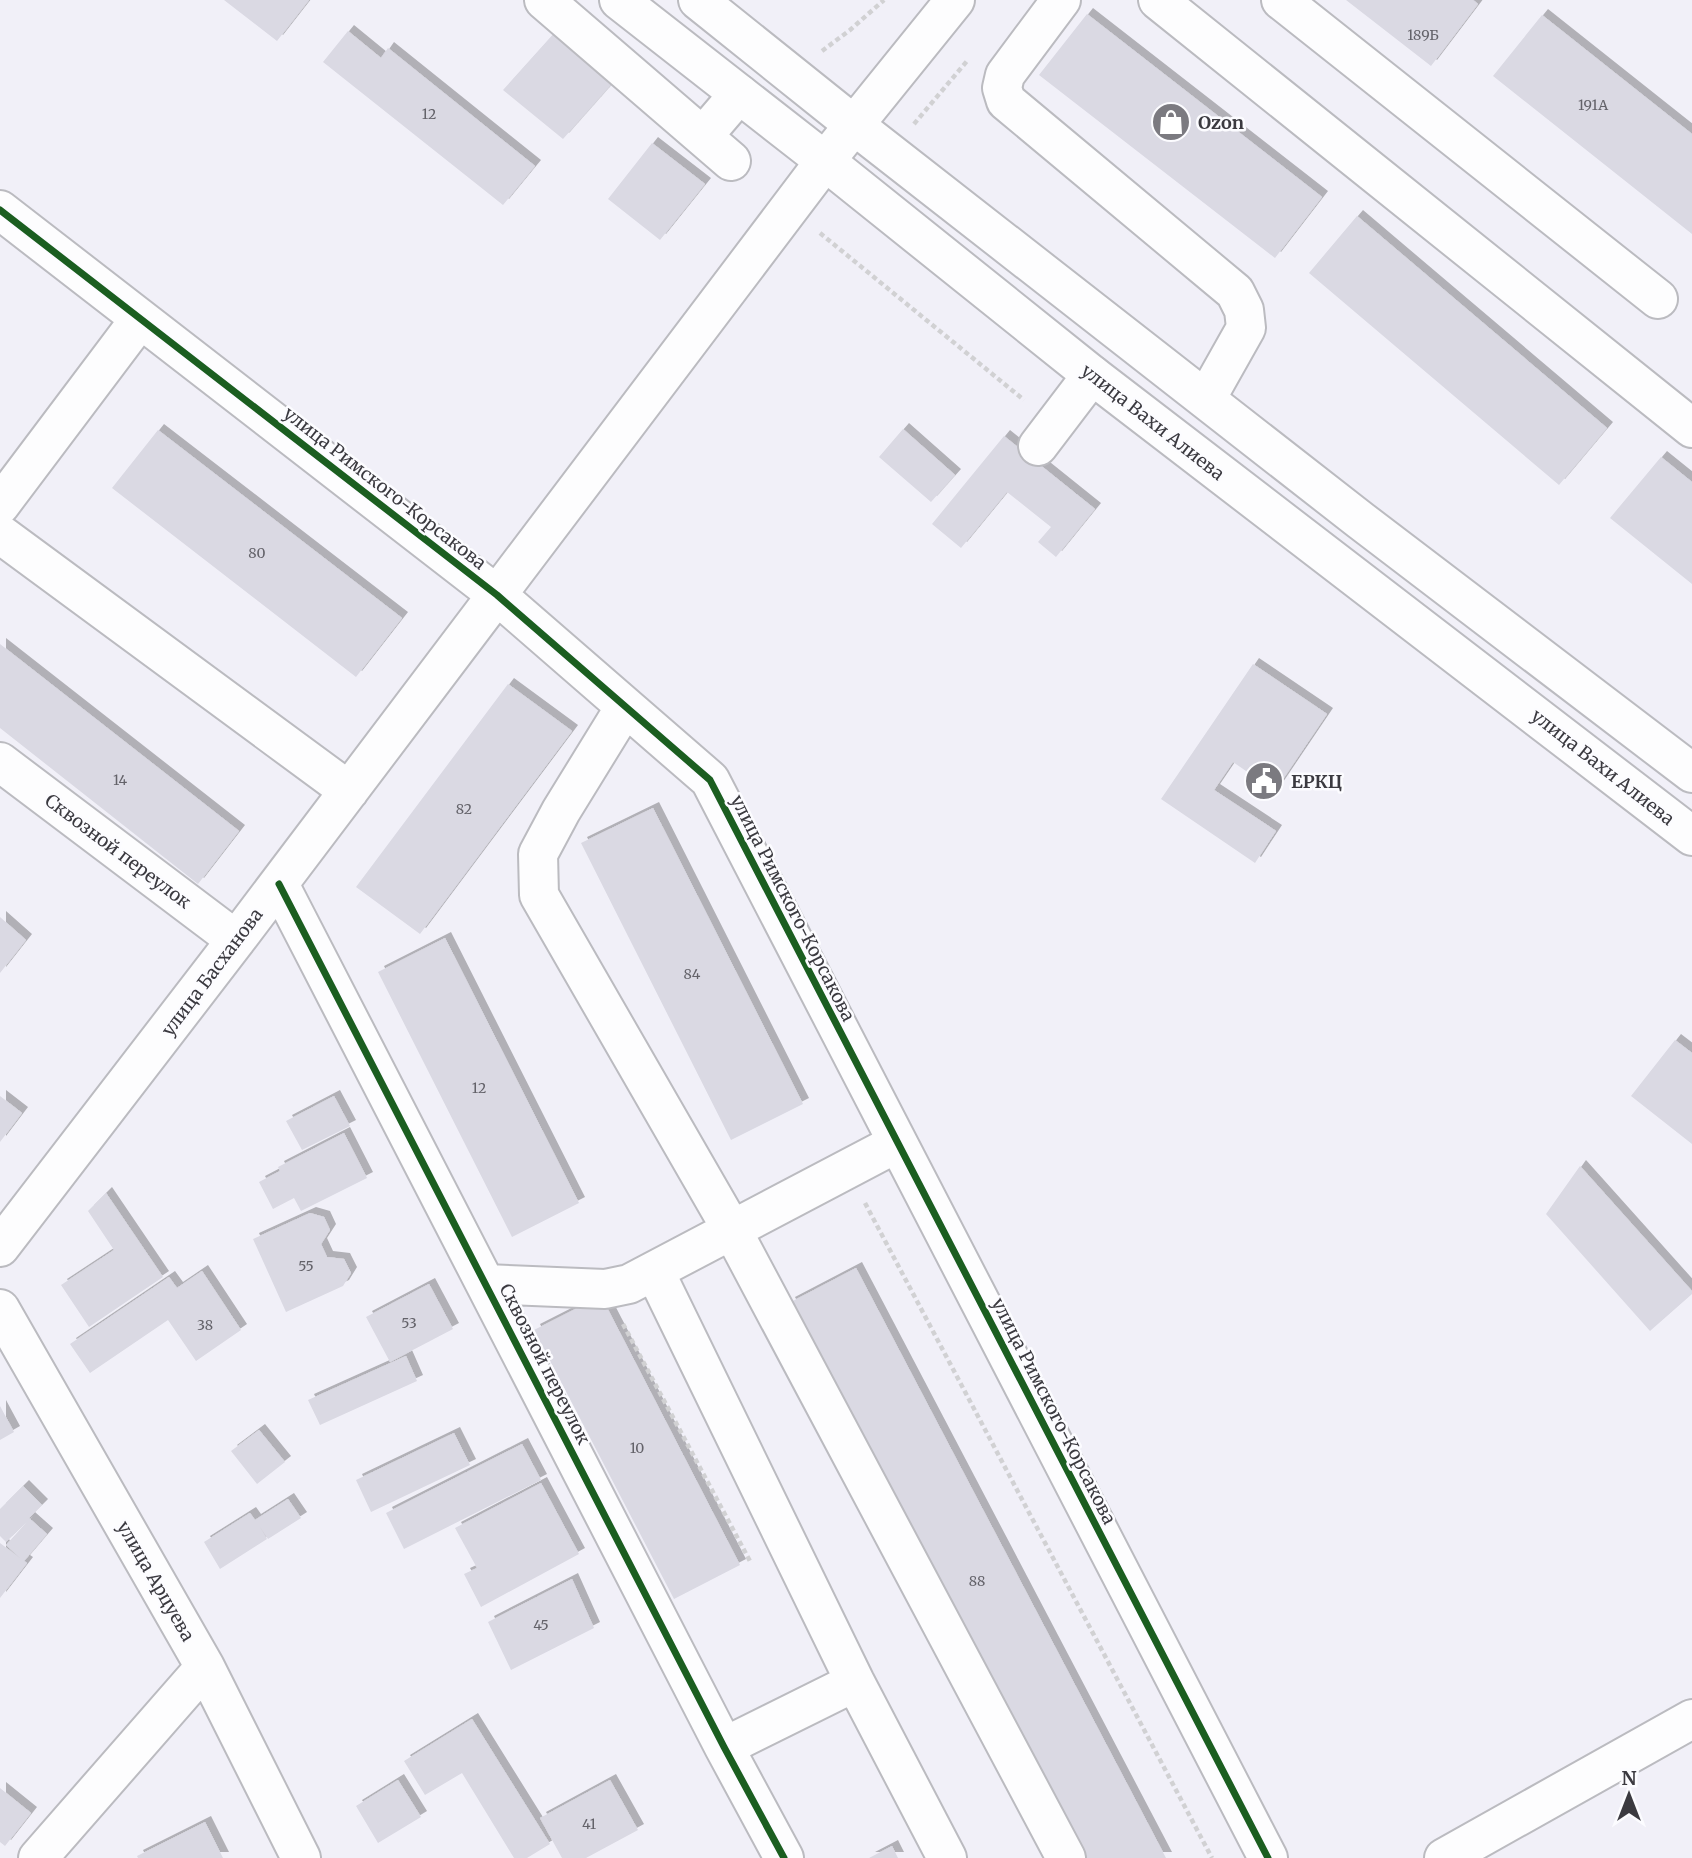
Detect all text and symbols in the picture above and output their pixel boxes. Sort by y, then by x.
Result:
house number: 189Б [1407,26,1439,44]
house number: 191А [1578,96,1608,114]
shop icon: Ozon [1150,101,1192,143]
house number: 12 [422,105,436,123]
place label: Ozon [1198,111,1244,134]
street label: улица Вахи Алиева [1077,359,1230,485]
street label: улица Римского-Корсакова [279,402,491,575]
house number: 80 [248,544,266,562]
street label: улица Вахи Алиева [1527,704,1680,830]
public building icon: ЕРКЦ [1243,760,1285,802]
place label: ЕРКЦ [1291,770,1342,793]
house number: 14 [113,771,127,789]
street label: Сквозной переулок [40,789,196,914]
street label: улица Римского-Корсакова [726,791,860,1025]
house number: 82 [456,800,472,818]
street label: улица Басханова [156,903,268,1041]
house number: 84 [684,965,701,983]
house number: 12 [472,1079,486,1097]
house number: 55 [298,1257,314,1275]
street label: Сквозной переулок [495,1280,596,1449]
street label: улица Римского-Корсакова [987,1294,1121,1528]
house number: 53 [401,1314,417,1332]
house number: 38 [197,1316,213,1334]
house number: 10 [630,1439,644,1457]
street label: улица Арцуева [112,1517,200,1646]
house number: 88 [969,1572,985,1590]
house number: 45 [533,1616,549,1634]
north arrow [1594,1760,1664,1830]
text: N [1621,1766,1637,1790]
house number: 41 [582,1815,596,1833]

